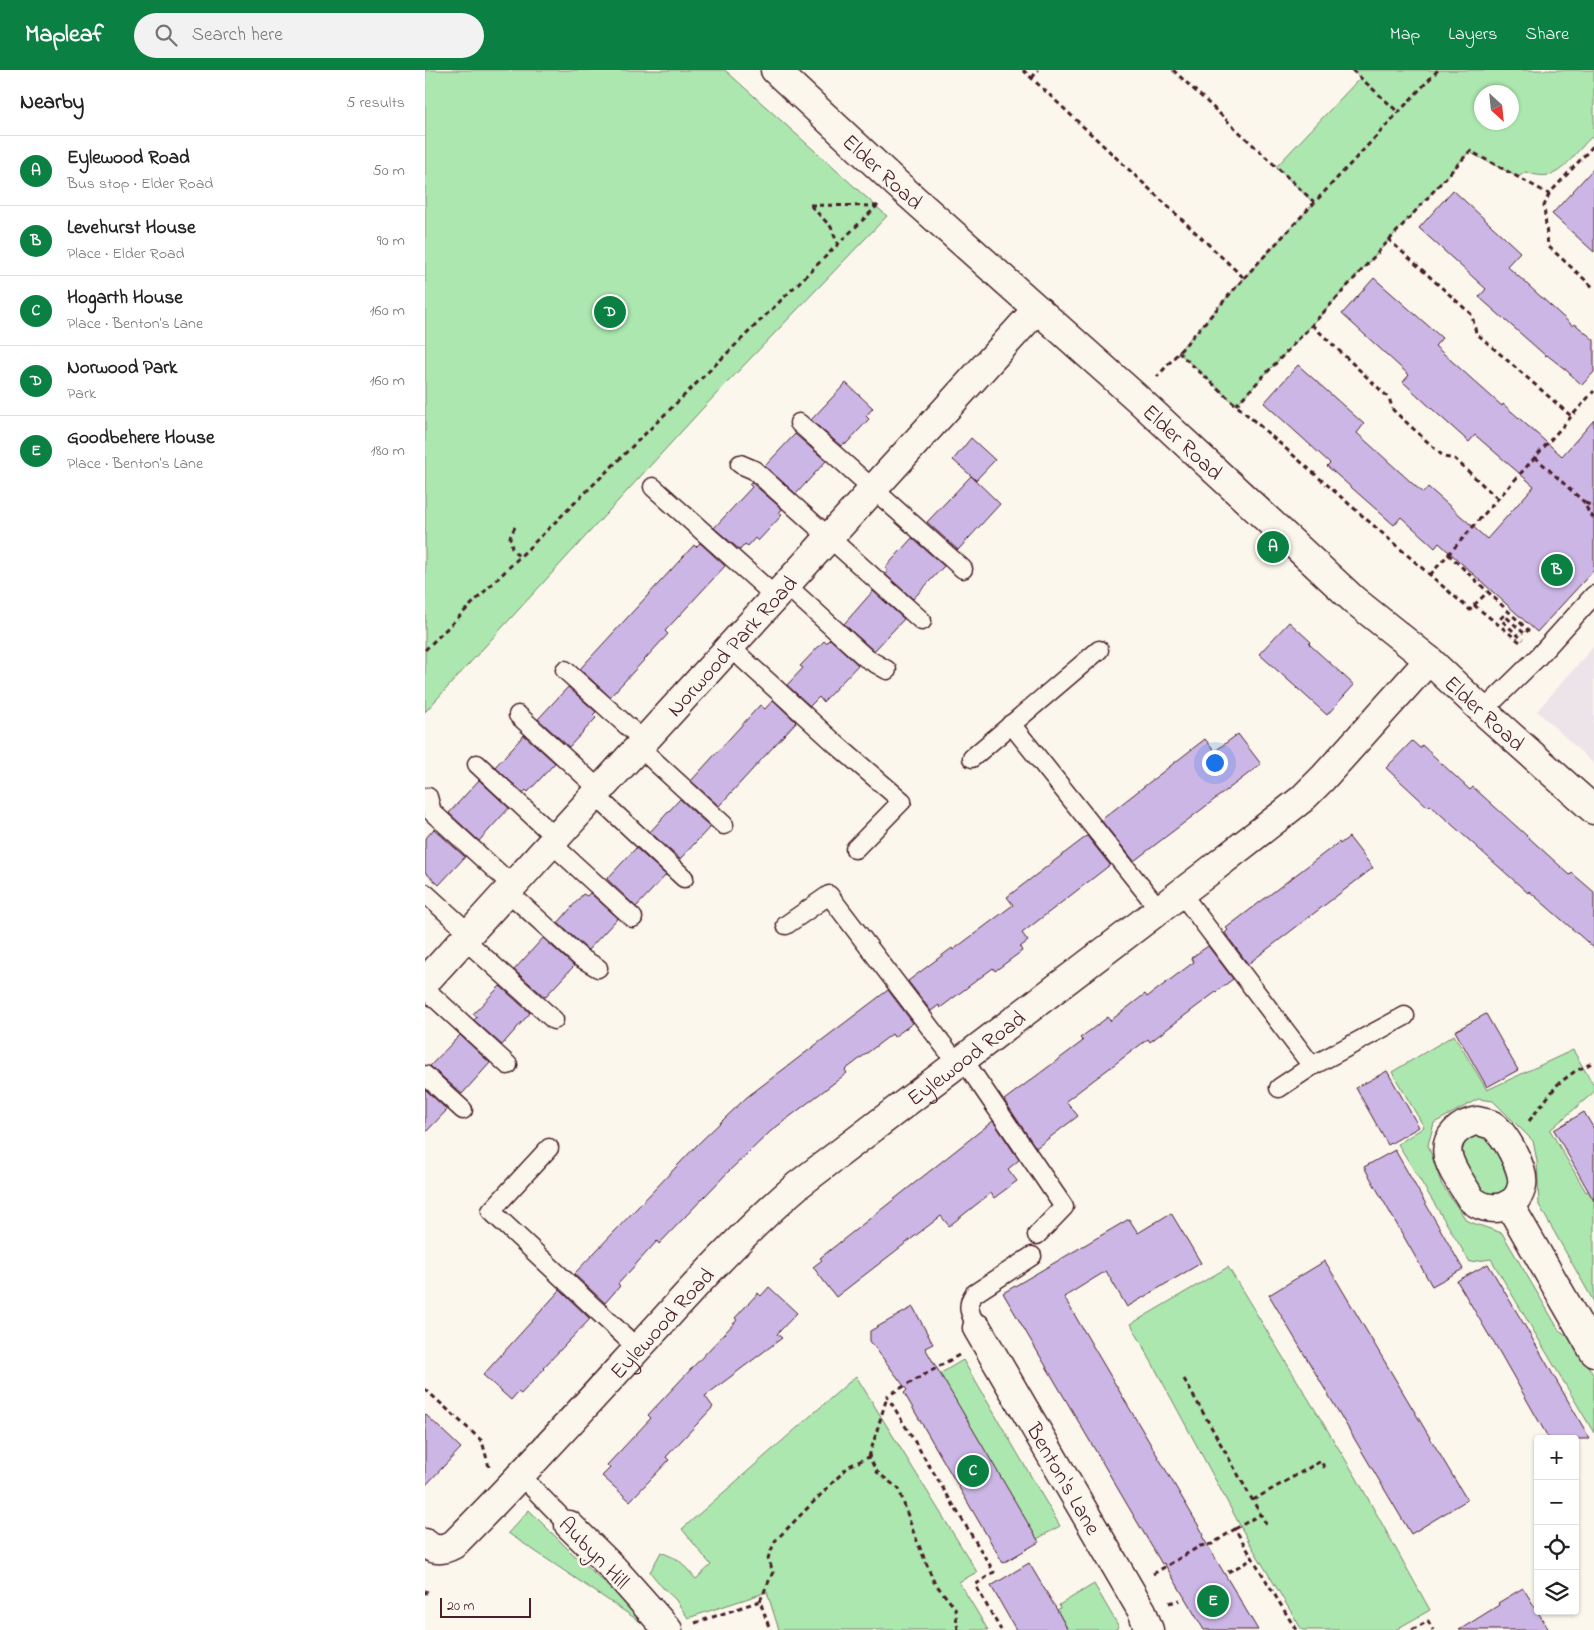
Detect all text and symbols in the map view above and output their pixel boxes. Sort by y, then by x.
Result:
search box [134,13,484,58]
text: Mapleaf [25,18,104,53]
icon: search [152,21,180,49]
text: Search here [192,22,283,49]
text: Map [1390,22,1420,48]
text: Layers [1448,22,1498,48]
text: Share [1526,22,1569,48]
north arrow [1474,85,1519,130]
text: Nearby [20,88,84,118]
text: 5 results [346,91,405,115]
street label: Elder Road [834,128,929,219]
text: Eylewood Road [67,145,190,172]
text: A [31,159,41,183]
text: 50 m [373,159,405,183]
text: Bus stop · Elder Road [67,172,213,196]
text: Levehurst House [67,215,195,242]
text: B [31,229,41,253]
text: 90 m [377,229,405,253]
text: Place · Elder Road [67,242,185,266]
text: Hogarth House [67,285,183,312]
pin: D [594,293,626,331]
text: C [32,299,40,323]
text: 160 m [370,299,405,323]
text: Place · Benton's Lane [67,312,203,336]
text: Norwood Park [67,355,177,382]
text: D [30,369,42,393]
text: 160 m [370,369,405,393]
text: Park [67,382,96,406]
street label: Elder Road [1134,398,1229,489]
text: Goodbehere House [67,425,215,452]
text: E [31,439,41,463]
text: 180 m [371,439,405,463]
text: Place · Benton's Lane [67,452,203,476]
pin: A [1257,528,1289,566]
pin: B [1541,551,1573,589]
street label: Norwood Park Road [660,570,806,725]
street label: Elder Road [1436,669,1531,760]
your location [1202,750,1228,776]
street label: Eylewood Road [901,1004,1034,1115]
street label: Eylewood Road [604,1262,723,1388]
street label: Benton's Lane [1016,1417,1107,1542]
map controls [1534,1435,1579,1615]
button: + [1534,1435,1579,1480]
pin: C [957,1452,989,1490]
button: − [1534,1480,1579,1525]
street label: Aubyn Hill [549,1510,636,1598]
button: locate [1534,1525,1579,1570]
button: layers [1534,1570,1579,1615]
pin: E [1197,1582,1229,1620]
scale bar [440,1595,531,1618]
text: 20 m [447,1596,474,1617]

